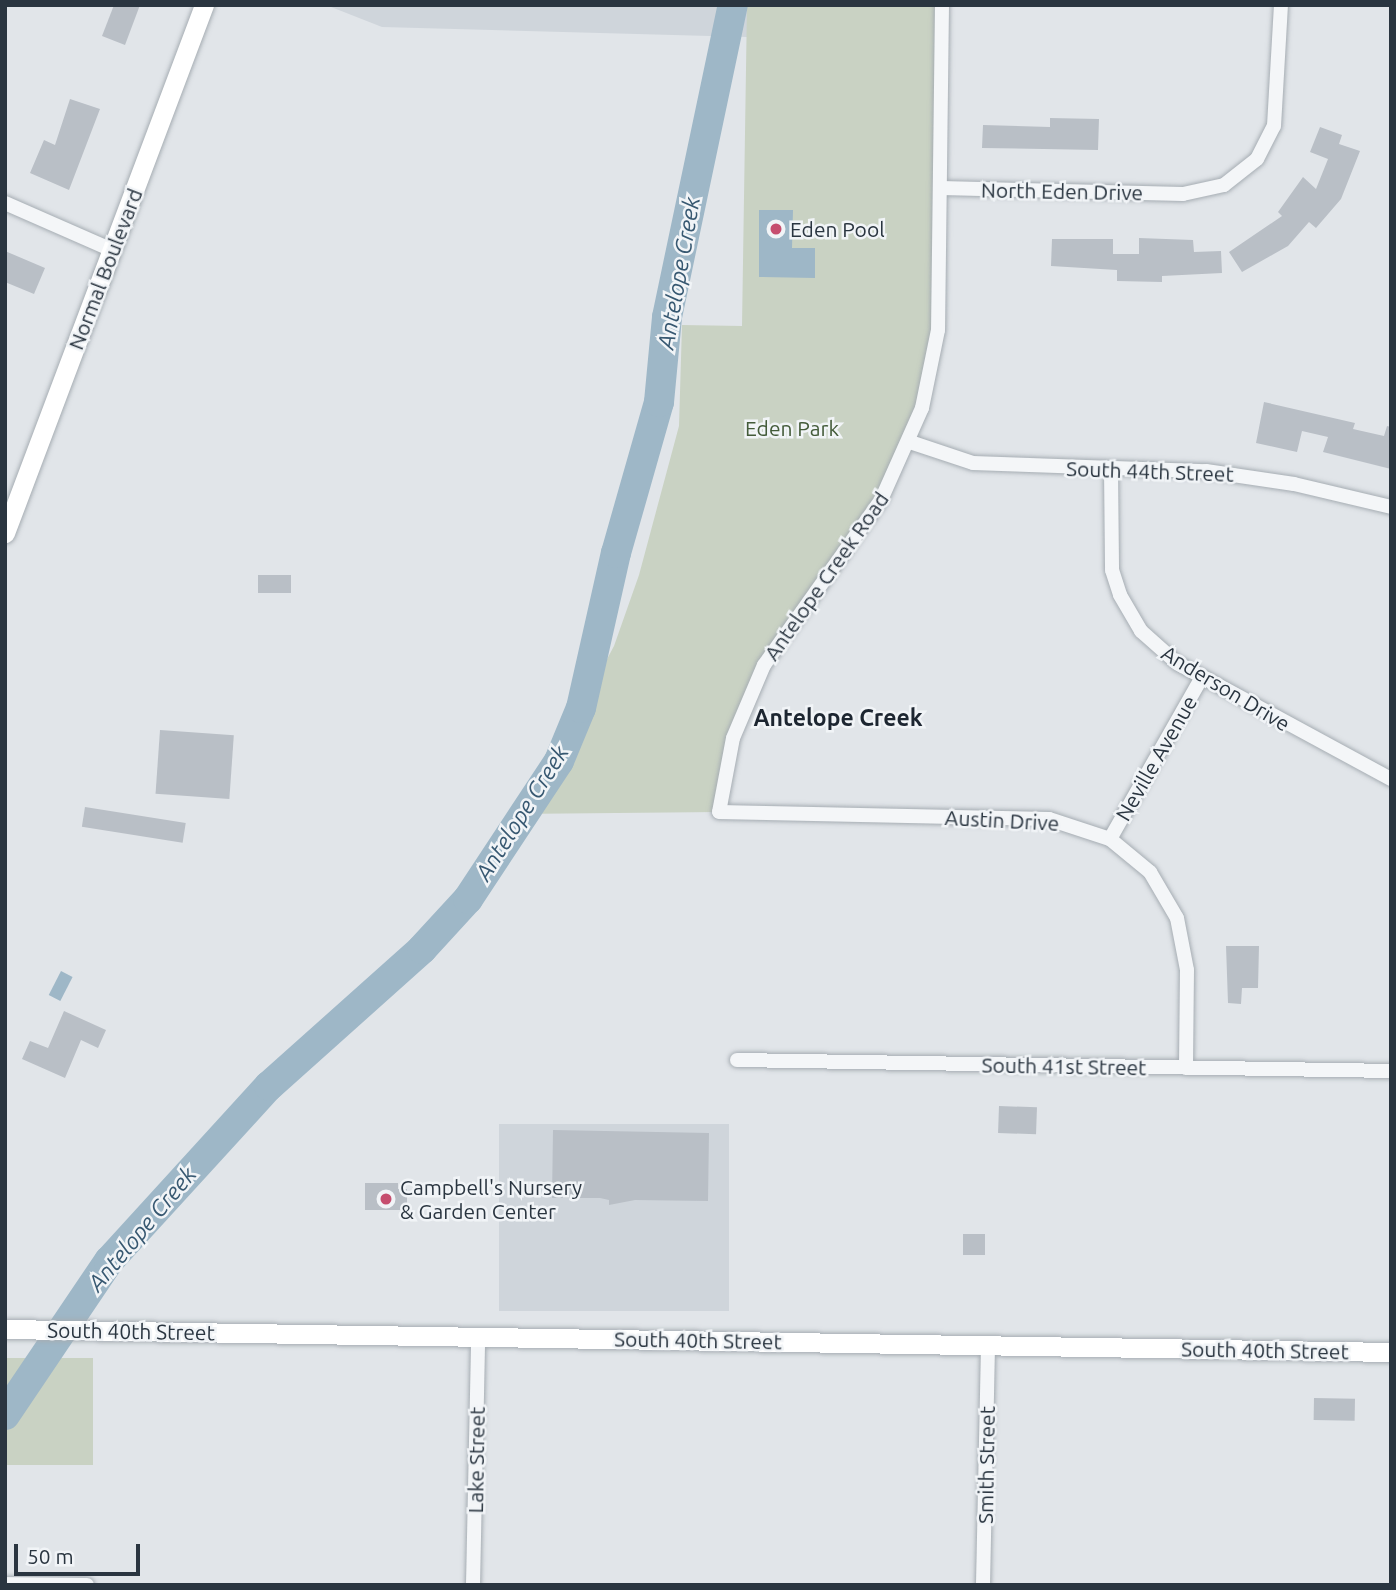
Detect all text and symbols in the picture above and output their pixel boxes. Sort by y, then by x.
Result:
street label: North Eden Drive [981,177,1143,205]
street label: Normal Boulevard [63,185,147,353]
water label: Antelope Creek [652,195,706,351]
place label: Eden Pool [790,216,885,242]
marker: Eden Pool [768,221,784,237]
park label: Eden Park [745,415,839,441]
street label: South 44th Street [1066,455,1234,487]
street label: Antelope Creek Road [758,487,894,665]
street label: Anderson Drive [1157,640,1295,736]
street label: Neville Avenue [1110,691,1202,825]
district label: Antelope Creek [753,704,923,732]
water label: Antelope Creek [469,740,575,886]
street label: Austin Drive [944,804,1060,836]
street label: South 41st Street [981,1052,1147,1080]
water label: Antelope Creek [82,1161,202,1297]
place label: Campbell's Nursery & Garden Center [400,1174,582,1224]
marker: Campbell's Nursery & Garden Center [378,1191,394,1207]
street label: South 40th Street [47,1317,215,1345]
street label: South 40th Street [614,1326,782,1354]
street label: South 40th Street [1181,1336,1349,1364]
street label: Lake Street [462,1406,490,1514]
street label: Smith Street [972,1406,1000,1524]
scale bar [18,1530,144,1574]
text: 50 m [27,1544,74,1568]

